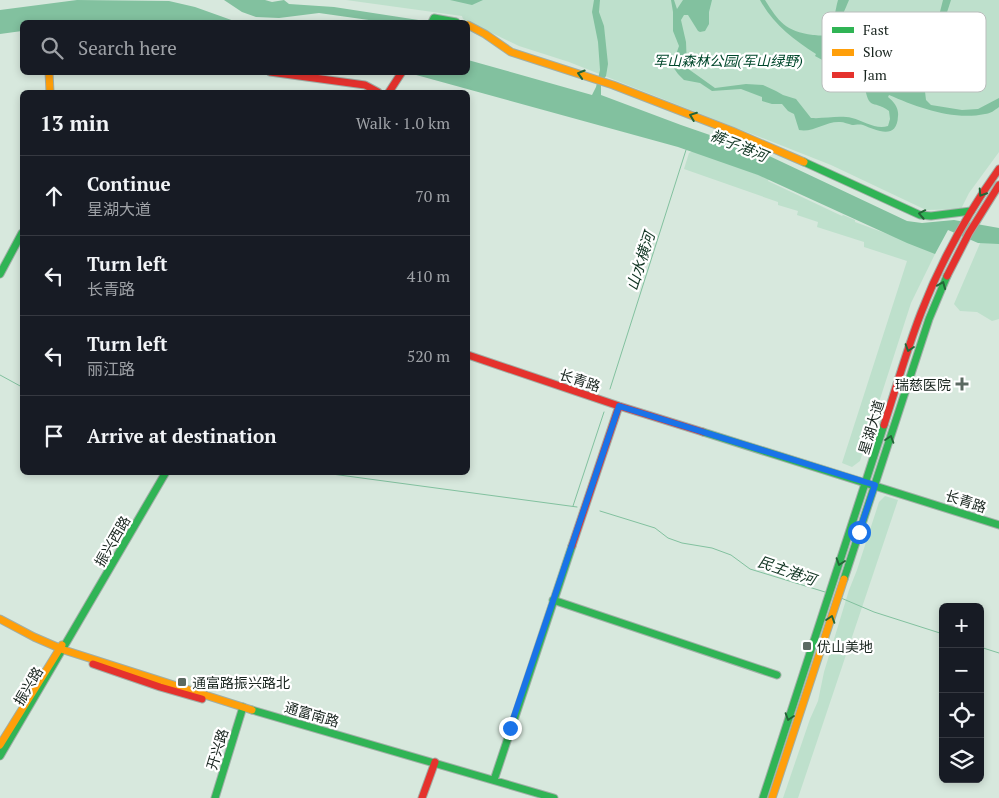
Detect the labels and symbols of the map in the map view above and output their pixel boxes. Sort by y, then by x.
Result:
legend [822,12,986,92]
text: Fast [863,20,890,39]
text: Slow [863,42,893,61]
park label: 军山森林公园(军山绿野) [653,51,803,70]
text: Jam [863,65,887,84]
one-way arrow [577,70,586,80]
one-way arrow [689,112,698,122]
water label: 裤子港河 [707,124,773,167]
one-way arrow [979,188,988,197]
one-way arrow [918,209,927,220]
water label: 山水横河 [621,227,660,293]
one-way arrow [936,281,946,290]
one-way arrow [905,343,915,351]
street label: 长青路 [557,364,603,396]
place label: 瑞慈医院 [895,375,951,394]
marker: 瑞慈医院 [955,377,969,391]
street label: 星湖大道 [854,397,888,457]
one-way arrow [884,435,894,443]
street label: 长青路 [943,485,989,517]
street label: 振兴西路 [90,512,134,570]
route start [848,521,871,544]
water label: 民主港河 [755,551,821,590]
one-way arrow [836,557,846,566]
one-way arrow [825,615,835,623]
place label: 优山美地 [817,637,873,656]
marker: 优山美地 [801,640,813,652]
street label: 振兴路 [9,663,47,709]
place label: 通富路振兴路北 [192,673,290,692]
marker: 通富路振兴路北 [176,676,188,688]
street label: 通富南路 [282,697,342,731]
one-way arrow [785,712,795,720]
route end [499,717,522,740]
street label: 开兴路 [202,726,232,772]

